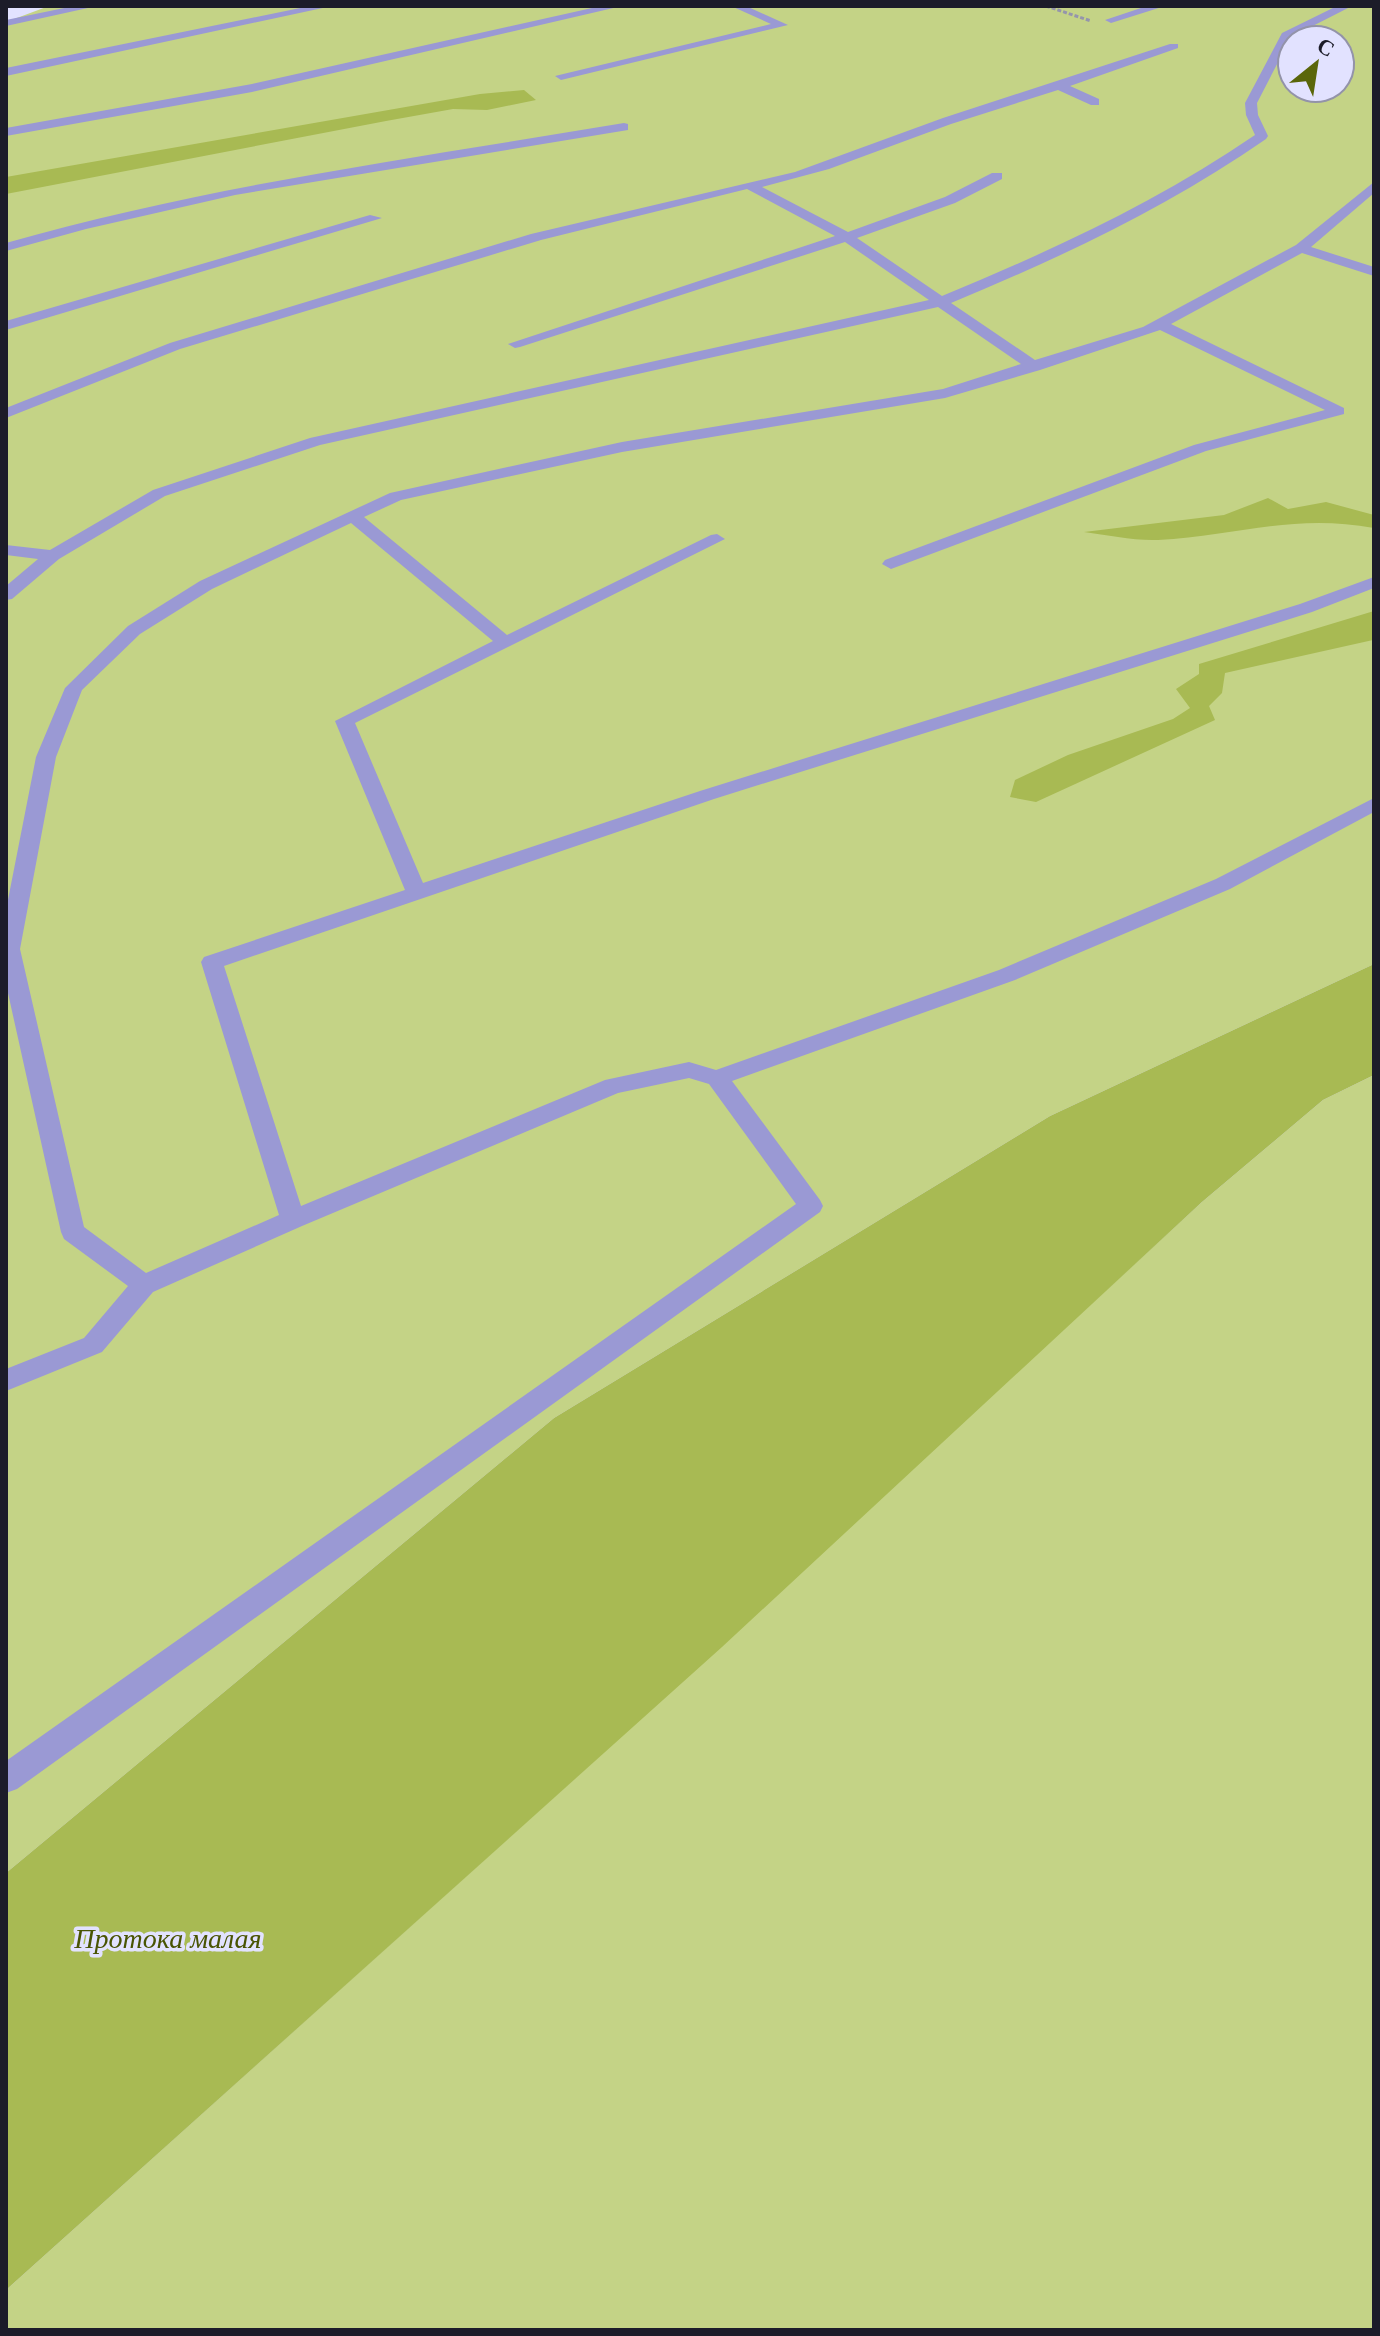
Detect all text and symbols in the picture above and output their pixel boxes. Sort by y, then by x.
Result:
north arrow [1276,24,1356,104]
text: С [1313,32,1339,62]
water label: Протока малая [73,1923,262,1954]

